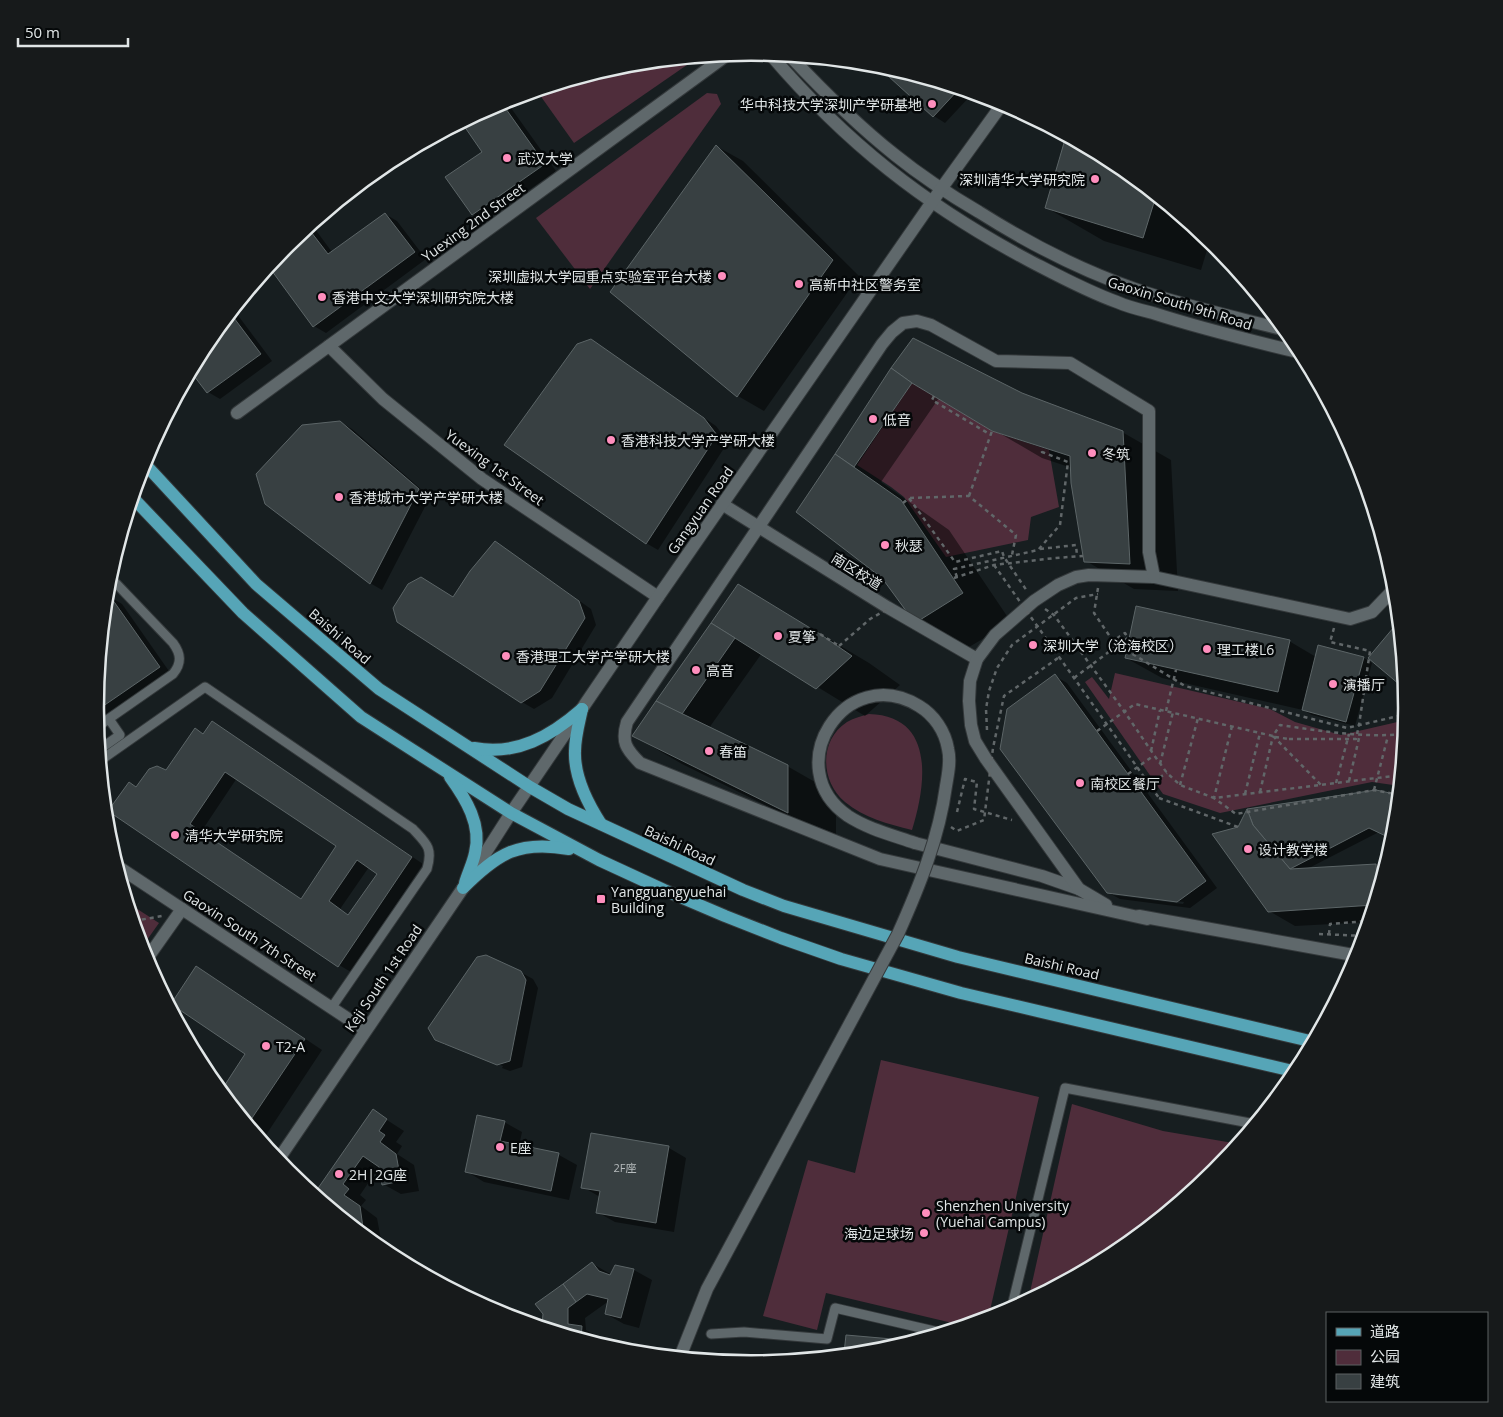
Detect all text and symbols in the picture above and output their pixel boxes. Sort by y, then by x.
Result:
scale bar [18,15,128,47]
text: 50 m [25,22,60,42]
place label: 华中科技大学深圳产学研基地 [740,95,922,114]
marker: 华中科技大学深圳产学研基地 [926,98,938,110]
place label: 武汉大学 [517,149,573,168]
marker: 武汉大学 [501,152,513,164]
place label: 深圳清华大学研究院 [959,170,1085,189]
marker: 深圳清华大学研究院 [1089,173,1101,185]
street label: Yuexing 2nd Street [418,178,528,266]
place label: 深圳虚拟大学园重点实验室平台大楼 [488,267,712,286]
marker: 深圳虚拟大学园重点实验室平台大楼 [716,270,728,282]
street label: Gaoxin South 9th Road [1105,272,1255,334]
place label: 高新中社区警务室 [809,275,921,294]
marker: 高新中社区警务室 [793,278,805,290]
place label: 香港中文大学深圳研究院大楼 [332,288,514,307]
marker: 香港中文大学深圳研究院大楼 [316,291,328,303]
place label: 低音 [883,410,911,429]
marker: 低音 [867,413,879,425]
street label: Yuexing 1st Street [442,425,548,509]
place label: 香港科技大学产学研大楼 [621,431,775,450]
marker: 香港科技大学产学研大楼 [605,434,617,446]
place label: 冬筑 [1102,444,1130,463]
marker: 冬筑 [1086,447,1098,459]
street label: Gangyuan Road [663,462,737,558]
place label: 香港城市大学产学研大楼 [349,488,503,507]
marker: 香港城市大学产学研大楼 [333,491,345,503]
place label: 秋瑟 [895,536,923,555]
marker: 秋瑟 [879,539,891,551]
street label: 南区校道 [828,548,886,594]
street label: Baishi Road [305,604,375,668]
place label: 夏筝 [788,627,816,646]
marker: 夏筝 [772,630,784,642]
place label: 深圳大学（沧海校区） [1043,636,1183,655]
marker: 深圳大学（沧海校区） [1027,639,1039,651]
place label: 理工楼L6 [1217,640,1274,659]
marker: 理工楼L6 [1201,643,1213,655]
place label: 香港理工大学产学研大楼 [516,647,670,666]
marker: 香港理工大学产学研大楼 [500,650,512,662]
place label: 高音 [706,661,734,680]
marker: 高音 [690,664,702,676]
place label: 演播厅 [1343,675,1385,694]
marker: 演播厅 [1327,678,1339,690]
place label: 春笛 [719,742,747,761]
marker: 春笛 [703,745,715,757]
place label: 南校区餐厅 [1090,774,1160,793]
marker: 南校区餐厅 [1074,777,1086,789]
street label: Baishi Road [641,820,719,870]
place label: 清华大学研究院 [185,826,283,845]
marker: 清华大学研究院 [169,829,181,841]
place label: 设计教学楼 [1258,840,1328,859]
marker: 设计教学楼 [1242,843,1254,855]
place label: Yangguangyuehai Building [611,882,726,917]
street label: Gaoxin South 7th Street [180,885,320,985]
marker: Yangguangyuehai Building [595,893,607,905]
street label: Keji South 1st Road [340,921,426,1035]
street label: Baishi Road [1023,948,1101,984]
place label: T2-A [276,1037,305,1056]
marker: T2-A [260,1040,272,1052]
place label: E座 [510,1138,532,1157]
marker: E座 [494,1141,506,1153]
house number: 2F座 [614,1160,636,1175]
place label: 2H|2G座 [349,1165,407,1184]
marker: 2H|2G座 [333,1168,345,1180]
place label: Shenzhen University (Yuehai Campus) [936,1196,1070,1231]
marker: Shenzhen University (Yuehai Campus) [920,1207,932,1219]
place label: 海边足球场 [844,1224,914,1243]
marker: 海边足球场 [918,1227,930,1239]
legend [1326,1312,1488,1402]
text: 道路 [1370,1321,1400,1341]
text: 公园 [1370,1346,1400,1366]
text: 建筑 [1370,1371,1400,1391]

